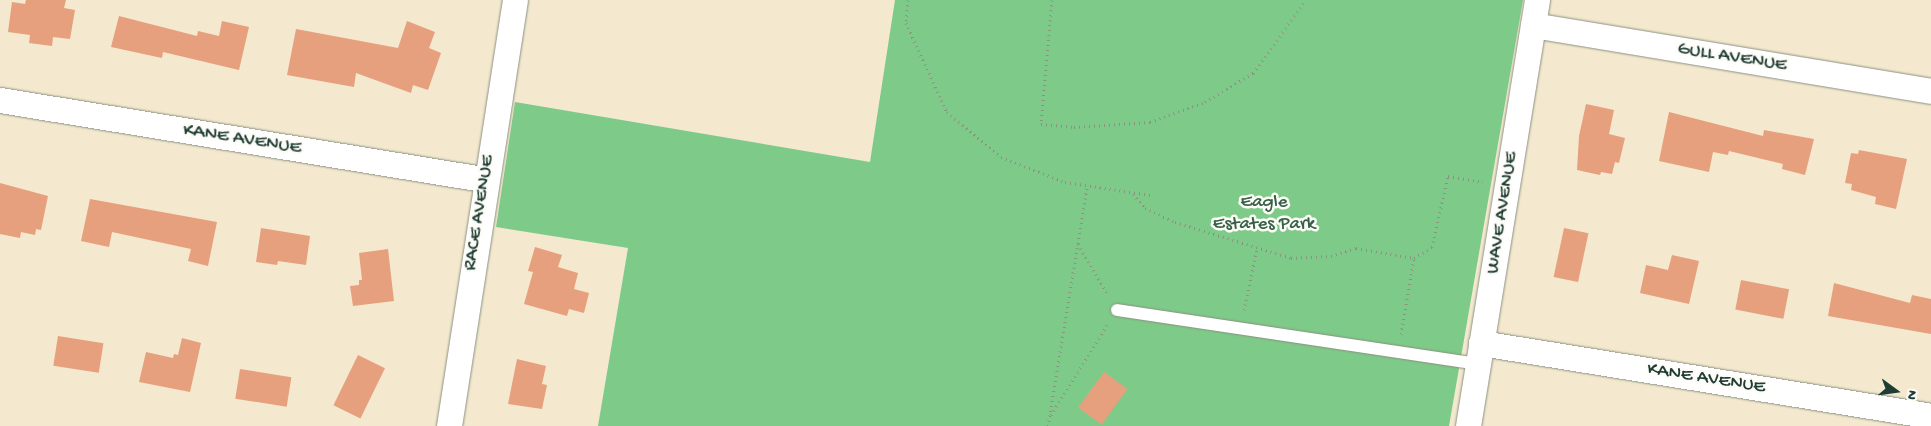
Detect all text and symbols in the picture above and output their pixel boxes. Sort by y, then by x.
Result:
street label: GULL AVENUE [1676,38,1788,78]
street label: KANE AVENUE [181,119,303,161]
street label: WAVE AVENUE [1482,150,1524,276]
street label: RACE AVENUE [460,154,500,272]
park label: Eagle Estates Park [1213,192,1315,236]
street label: KANE AVENUE [1645,358,1767,400]
north arrow [1871,366,1921,416]
text: N [1902,388,1920,401]

